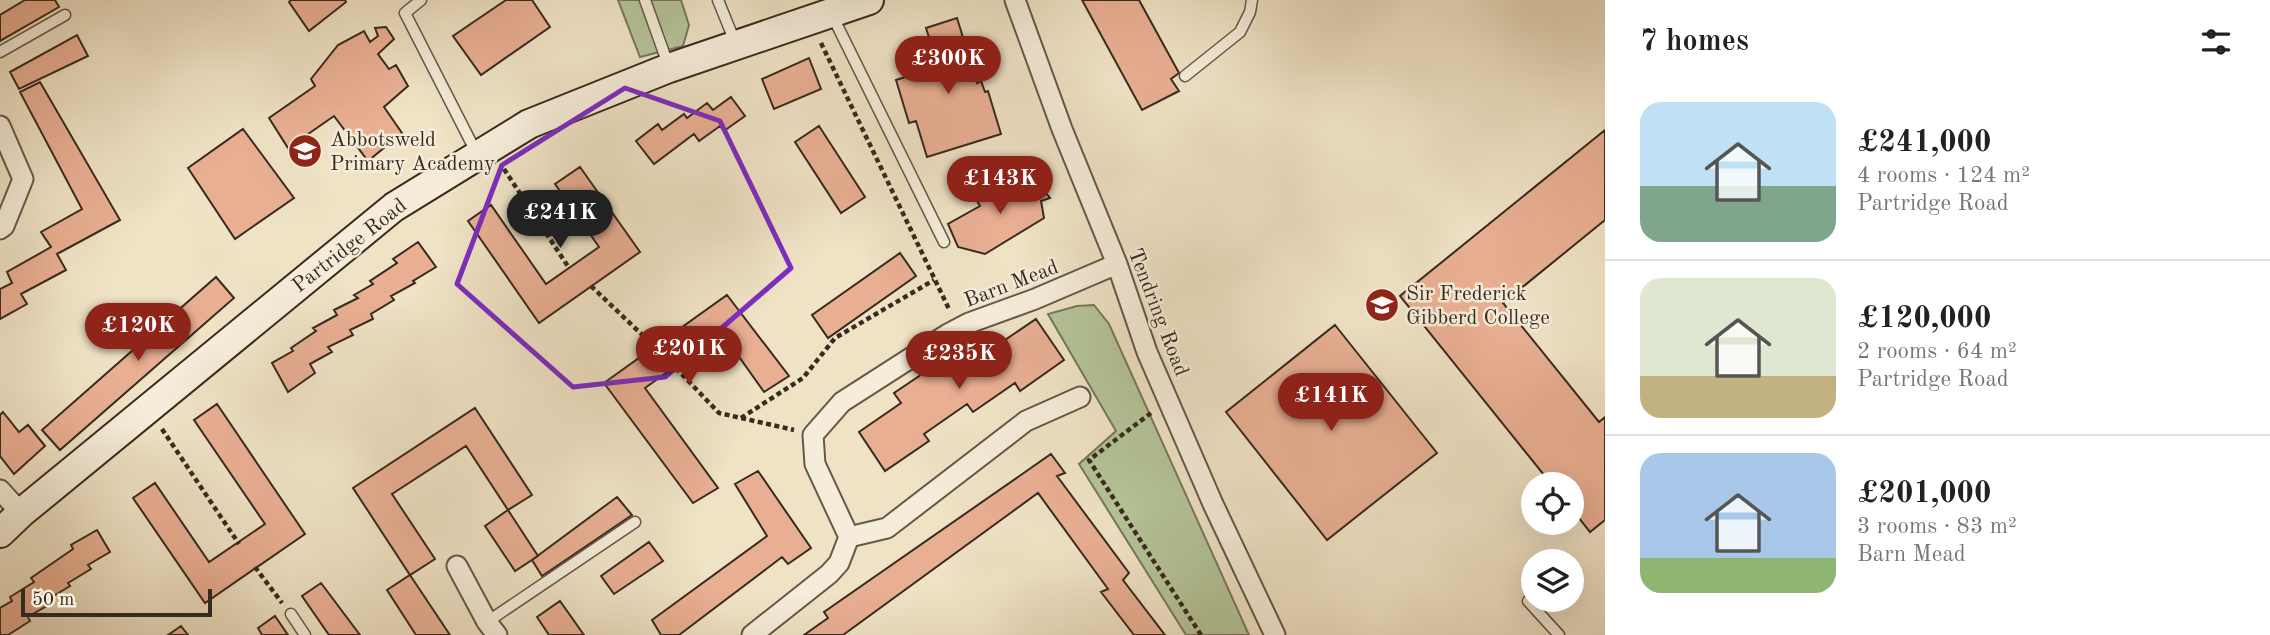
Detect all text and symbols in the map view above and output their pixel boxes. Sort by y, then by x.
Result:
icon: filters [2197,23,2235,61]
text: 7 homes [1640,27,1749,57]
pin: £300K [899,36,997,96]
text: £300K [911,47,985,70]
text: £241,000 [1857,128,1991,158]
place label: Abbotsweld Primary Academy [330,130,495,175]
icon: home [1696,130,1780,214]
school or university icon: Abbotsweld Primary Academy [286,132,324,170]
pin: £143K [951,156,1049,216]
text: 4 rooms · 124 m² [1857,164,2030,187]
text: £143K [963,167,1037,190]
pin: £241K [511,190,609,250]
text: Partridge Road [1857,192,2009,215]
street label: Partridge Road [289,195,411,297]
text: £241K [523,201,597,224]
street label: Tendring Road [1124,246,1192,379]
street label: Barn Mead [961,257,1062,312]
place label: Sir Frederick Gibberd College [1406,284,1550,329]
school or university icon: Sir Frederick Gibberd College [1363,286,1401,324]
pin: £120K [89,304,187,363]
text: £120,000 [1857,304,1991,334]
icon: home [1696,306,1780,390]
text: £120K [101,314,175,337]
pin: £201K [640,326,738,386]
pin: £235K [910,332,1008,391]
text: £201K [652,337,726,360]
text: 2 rooms · 64 m² [1857,340,2017,363]
text: £235K [922,342,996,365]
text: Partridge Road [1857,368,2009,391]
pin: £141K [1282,374,1380,433]
text: £141K [1294,384,1368,407]
map controls [1521,472,1584,612]
button: locate [1521,472,1584,535]
text: £201,000 [1857,479,1991,509]
icon: home [1696,481,1780,565]
text: 3 rooms · 83 m² [1857,515,2017,538]
text: Barn Mead [1857,543,1966,566]
button: layers [1521,549,1584,612]
scale bar [21,586,212,618]
text: 50 m [32,591,74,610]

